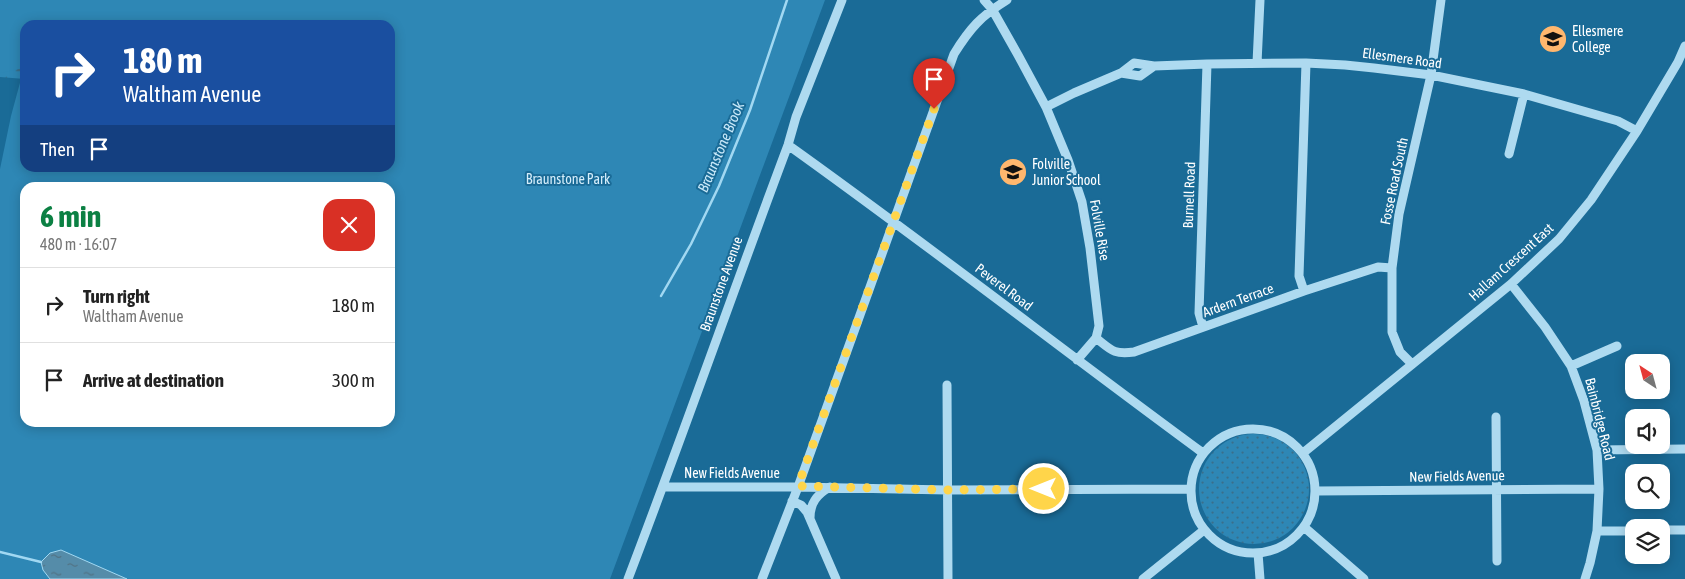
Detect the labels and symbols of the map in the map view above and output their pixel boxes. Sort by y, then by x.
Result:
place label: Ellesmere College [1572,23,1623,55]
school or university icon: Ellesmere College [1538,24,1568,54]
street label: Ellesmere Road [1361,45,1443,71]
pin [913,58,955,109]
water label: Braunstone Brook [694,98,747,195]
street label: Fosse Road South [1377,136,1411,226]
place label: Folville Junior School [1032,156,1101,188]
school or university icon: Folville Junior School [998,157,1028,187]
street label: Burnell Road [1180,161,1198,229]
park label: Braunstone Park [526,171,610,187]
street label: Folville Rise [1087,198,1113,262]
street label: Hallam Crescent East [1466,220,1556,304]
street label: Braunstone Avenue [696,234,746,334]
street label: Peverel Road [972,260,1036,314]
street label: Ardern Terrace [1200,280,1276,320]
north arrow [1625,354,1670,399]
street label: Bainbridge Road [1582,376,1618,462]
position arrow [1017,462,1069,514]
street label: New Fields Avenue [684,465,780,481]
street label: New Fields Avenue [1409,467,1505,485]

